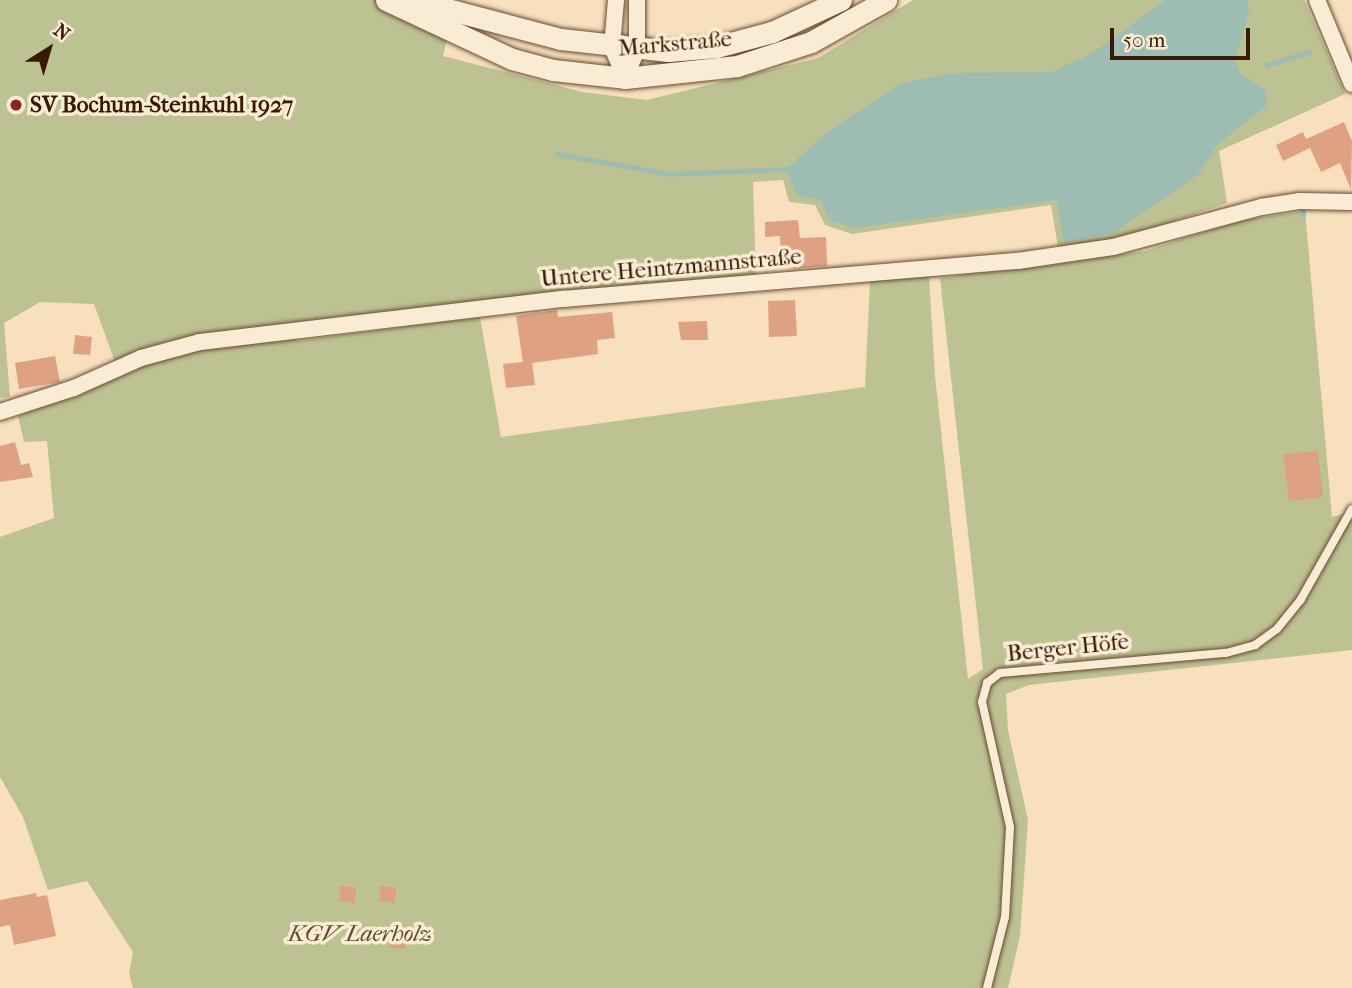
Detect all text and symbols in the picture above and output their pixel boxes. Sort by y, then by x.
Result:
north arrow [14,14,84,84]
scale bar [1114,14,1254,58]
text: N [49,19,74,45]
street label: Markstraße [617,25,733,63]
text: 50 m [1123,28,1166,52]
place label: SV Bochum-Steinkuhl 1927 [30,91,293,119]
marker: SV Bochum-Steinkuhl 1927 [8,97,24,113]
street label: Untere Heintzmannstraße [539,243,803,293]
street label: Berger Höfe [1006,628,1130,668]
park label: KGV Laerholz [288,920,432,948]

